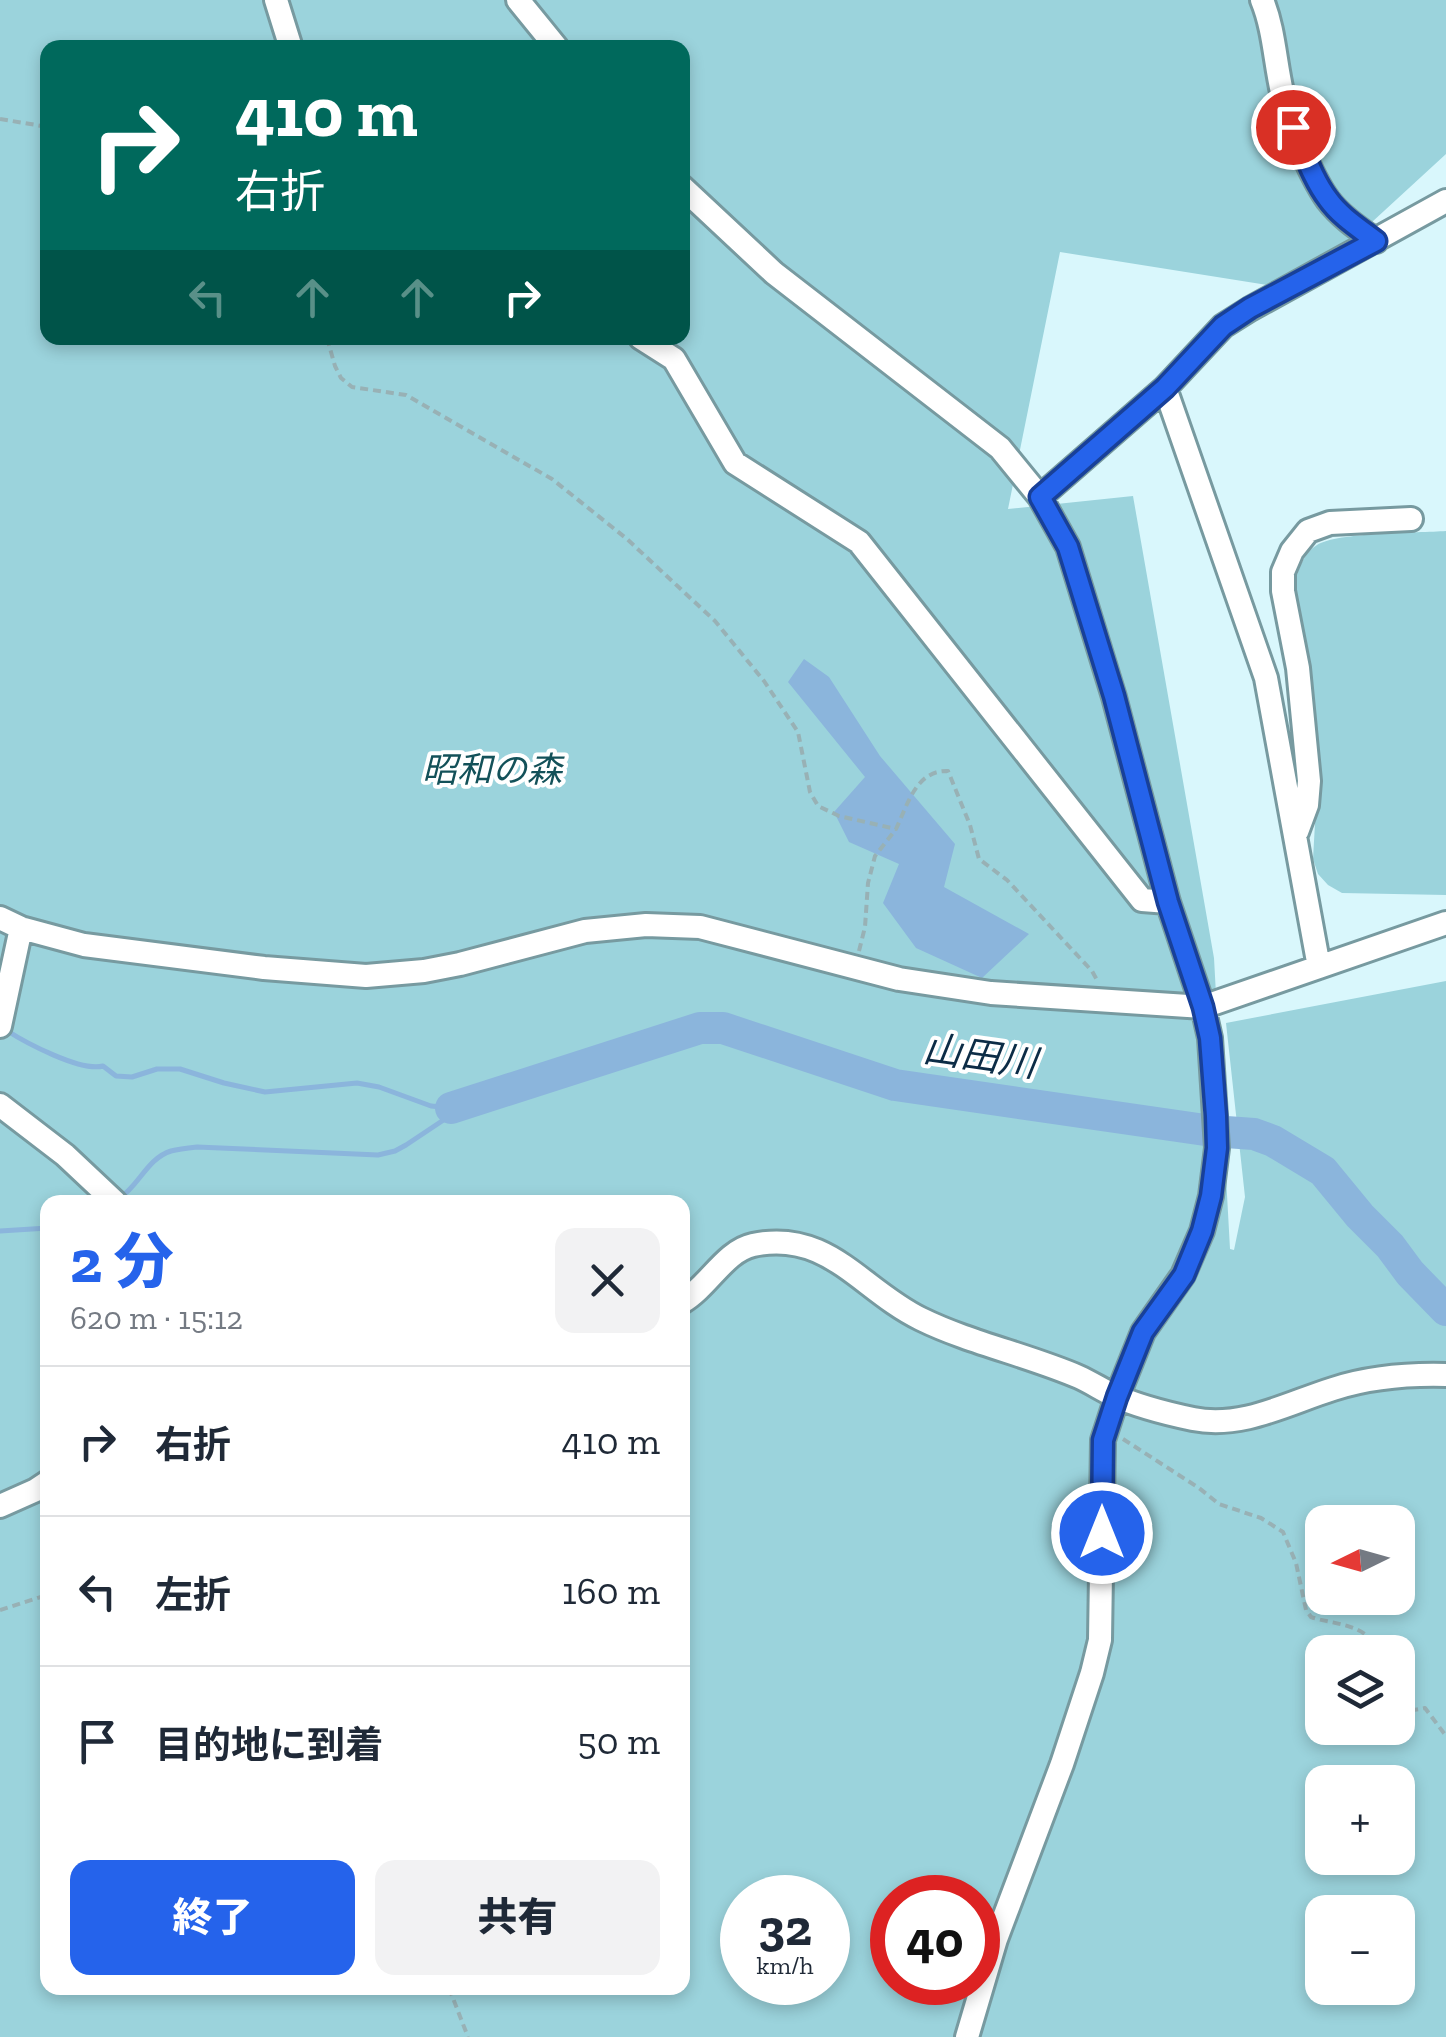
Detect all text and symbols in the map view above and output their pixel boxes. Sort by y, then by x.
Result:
text: 410 m [235,70,418,154]
icon: right [70,80,200,210]
pin [1251,85,1336,170]
icon: arrive [1266,100,1321,155]
text: 右折 [235,165,325,219]
icon: left [180,270,235,325]
icon: ahead [285,270,340,325]
icon: ahead [390,270,445,325]
icon: right [495,270,550,325]
park label: 昭和の森 [422,749,565,791]
water label: 山田川 [920,1025,1044,1087]
text: 2 分 [70,1225,173,1297]
button: close [555,1228,660,1333]
text: 620 m · 15:12 [70,1299,243,1337]
icon: right [70,1414,125,1469]
text: 410 m [562,1418,660,1464]
text: 右折 [155,1422,231,1468]
position arrow [1050,1481,1154,1585]
north arrow [1305,1505,1415,1615]
map controls [1305,1505,1415,2005]
icon: left [70,1564,125,1619]
text: 160 m [562,1568,660,1614]
text: 左折 [155,1572,231,1618]
button: layers [1305,1635,1415,1745]
icon: arrive [70,1714,125,1769]
text: 50 m [577,1718,660,1764]
text: 目的地に到着 [155,1722,383,1768]
button: + [1305,1765,1415,1875]
button: 終了 [70,1860,355,1975]
button: 共有 [375,1860,660,1975]
speed limit sign: 40 [870,1875,1000,2005]
button: − [1305,1895,1415,2005]
text: 32 [758,1898,812,1958]
text: km/h [756,1950,814,1980]

